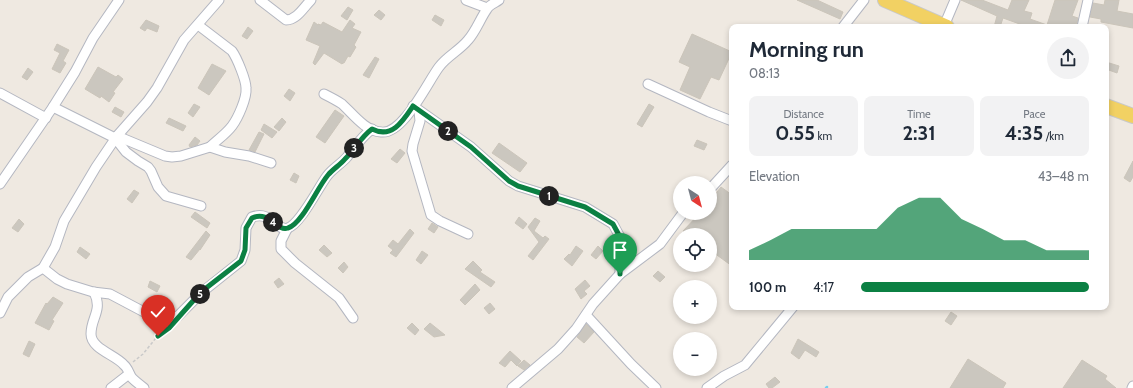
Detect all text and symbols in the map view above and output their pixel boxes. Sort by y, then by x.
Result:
text: Morning run [749,36,864,63]
button: share [1047,37,1089,79]
text: 08:13 [749,65,780,81]
text: Distance [783,107,824,121]
text: Time [907,107,931,121]
text: Pace [1023,107,1045,121]
pin: 2 [438,121,458,141]
text: 0.55 [775,121,815,145]
text: 2:31 [902,121,936,145]
text: 4:35 [1005,121,1043,145]
text: 2 [445,124,451,138]
text: km [815,129,832,143]
text: /km [1043,129,1064,143]
pin: 3 [344,138,364,158]
text: 3 [351,141,357,155]
text: Elevation [749,168,800,184]
text: 43–48 m [1038,168,1089,184]
north arrow [673,176,717,220]
map controls [673,176,717,376]
pin: 1 [539,186,559,206]
text: 1 [547,189,551,203]
pin: 4 [263,212,283,232]
text: 4 [270,215,276,229]
button: locate [673,228,717,272]
pin [603,233,637,274]
icon: arrive [609,239,631,261]
text: 100 m [749,279,786,295]
text: 4:17 [813,279,834,295]
button: + [673,280,717,324]
pin: 5 [190,284,210,304]
text: 5 [197,287,203,301]
pin [141,295,175,336]
icon: check [147,301,169,323]
button: − [673,332,717,376]

